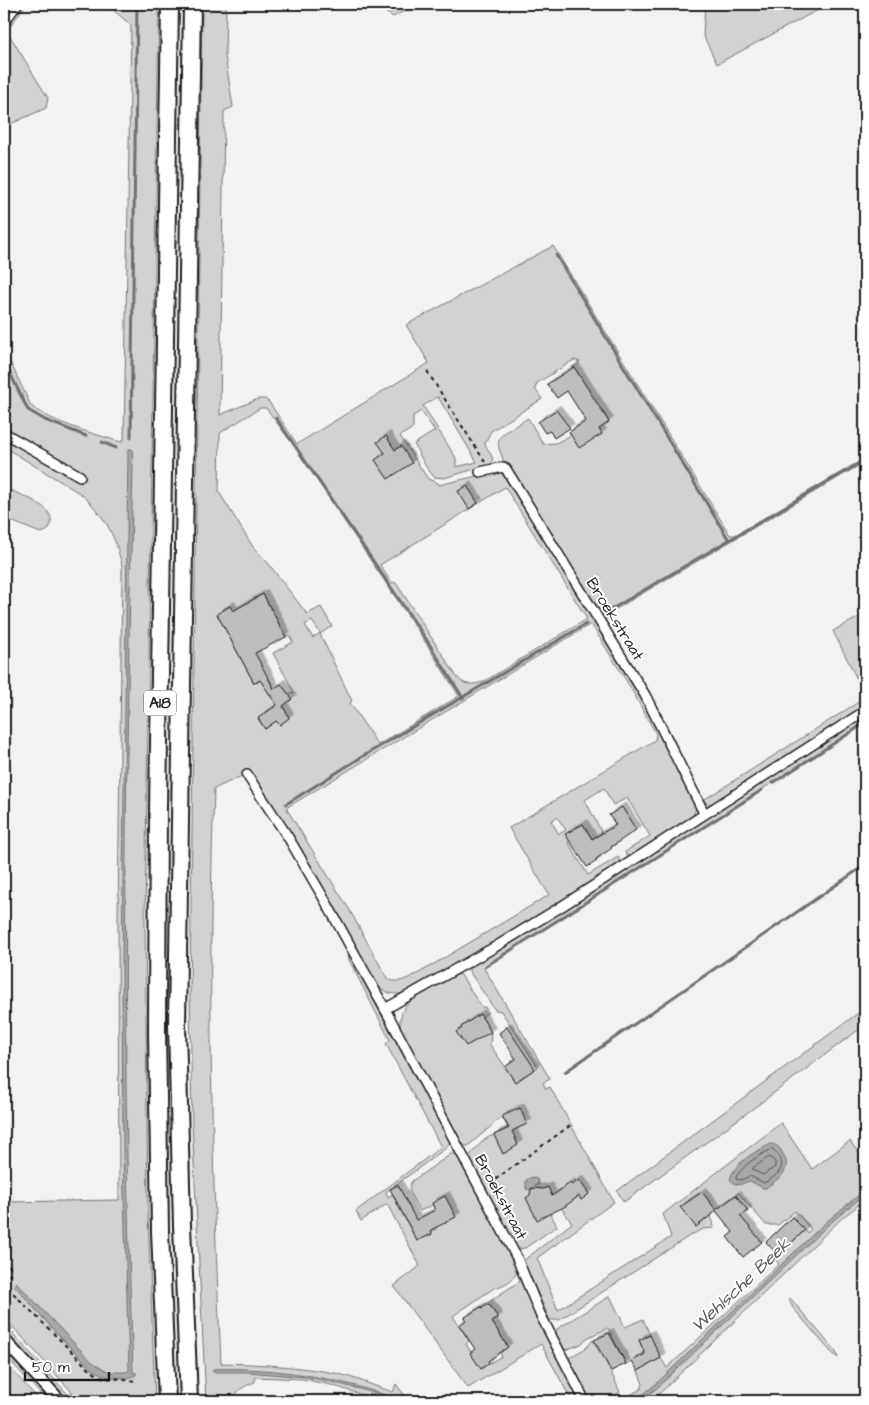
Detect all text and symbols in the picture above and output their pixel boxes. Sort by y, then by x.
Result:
street label: Broekstraat [581,573,649,665]
road number: A18 [144,690,176,716]
street label: Broekstraat [469,1150,533,1244]
water label: Wehlsche Beek [686,1232,797,1338]
scale bar [25,1350,109,1382]
text: 50 m [32,1357,70,1378]

